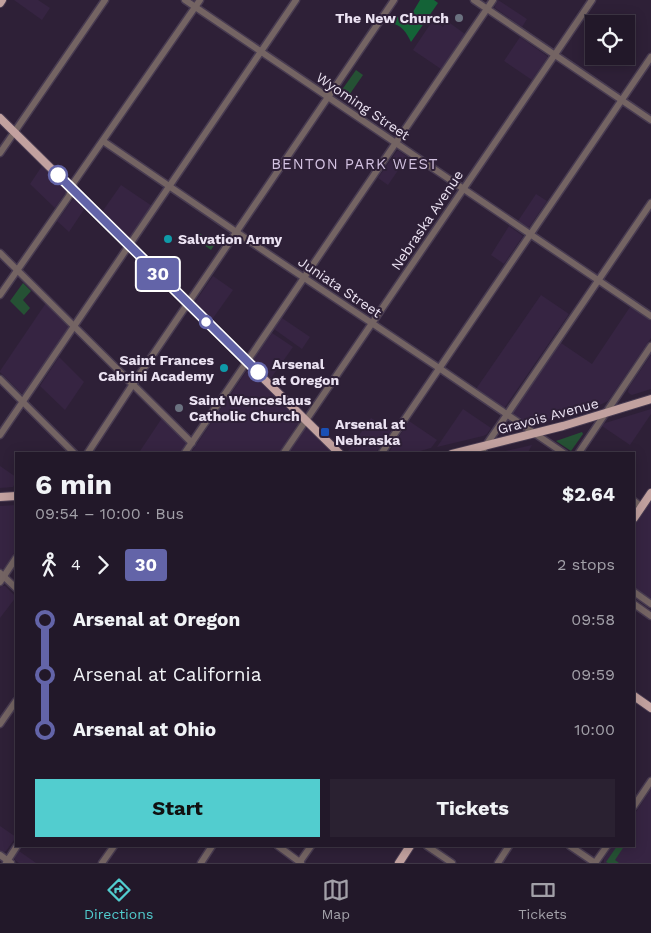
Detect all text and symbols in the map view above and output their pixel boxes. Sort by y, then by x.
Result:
place label: The New Church [335,10,449,26]
marker: The New Church [453,12,465,24]
map controls [585,15,635,65]
button: locate [585,15,635,65]
street label: Wyoming Street [313,69,413,143]
district label: BENTON PARK WEST [271,155,439,173]
unlabelled marker [48,165,68,185]
street label: Nebraska Avenue [388,167,466,273]
place label: Salvation Army [178,231,282,247]
marker: Salvation Army [162,233,174,245]
street label: Juniata Street [295,253,385,321]
line badge: 30 [136,258,180,290]
text: 30 [147,263,169,284]
unlabelled marker [199,315,213,329]
place label: Saint Frances Cabrini Academy [98,352,215,384]
place label: Arsenal at Oregon [272,356,339,388]
marker: Saint Frances Cabrini Academy [218,362,230,374]
marker: Arsenal at Oregon [248,362,268,382]
place label: Saint Wenceslaus Catholic Church [189,392,312,424]
street label: Gravois Avenue [496,395,600,437]
marker: Saint Wenceslaus Catholic Church [173,402,185,414]
place label: Arsenal at Nebraska [335,416,405,448]
marker: Arsenal at Nebraska [319,426,331,438]
text: 6 min [35,468,112,501]
text: $2.64 [562,483,615,506]
text: 09:54 – 10:00 · Bus [35,504,184,523]
icon: walk [35,551,63,579]
icon: forward [89,551,117,579]
text: 30 [135,554,157,575]
text: 4 [71,555,81,574]
text: 2 stops [557,555,615,574]
text: Arsenal at Oregon [73,608,240,631]
text: 09:58 [571,610,615,629]
text: Arsenal at California [73,663,261,686]
text: 09:59 [571,665,615,684]
text: Arsenal at Ohio [73,718,216,741]
text: 10:00 [574,720,615,739]
button: Start [35,779,320,837]
button: Tickets [330,779,615,837]
tab: Directions [84,876,153,922]
tab: Map [322,876,350,922]
tab: Tickets [518,876,567,922]

